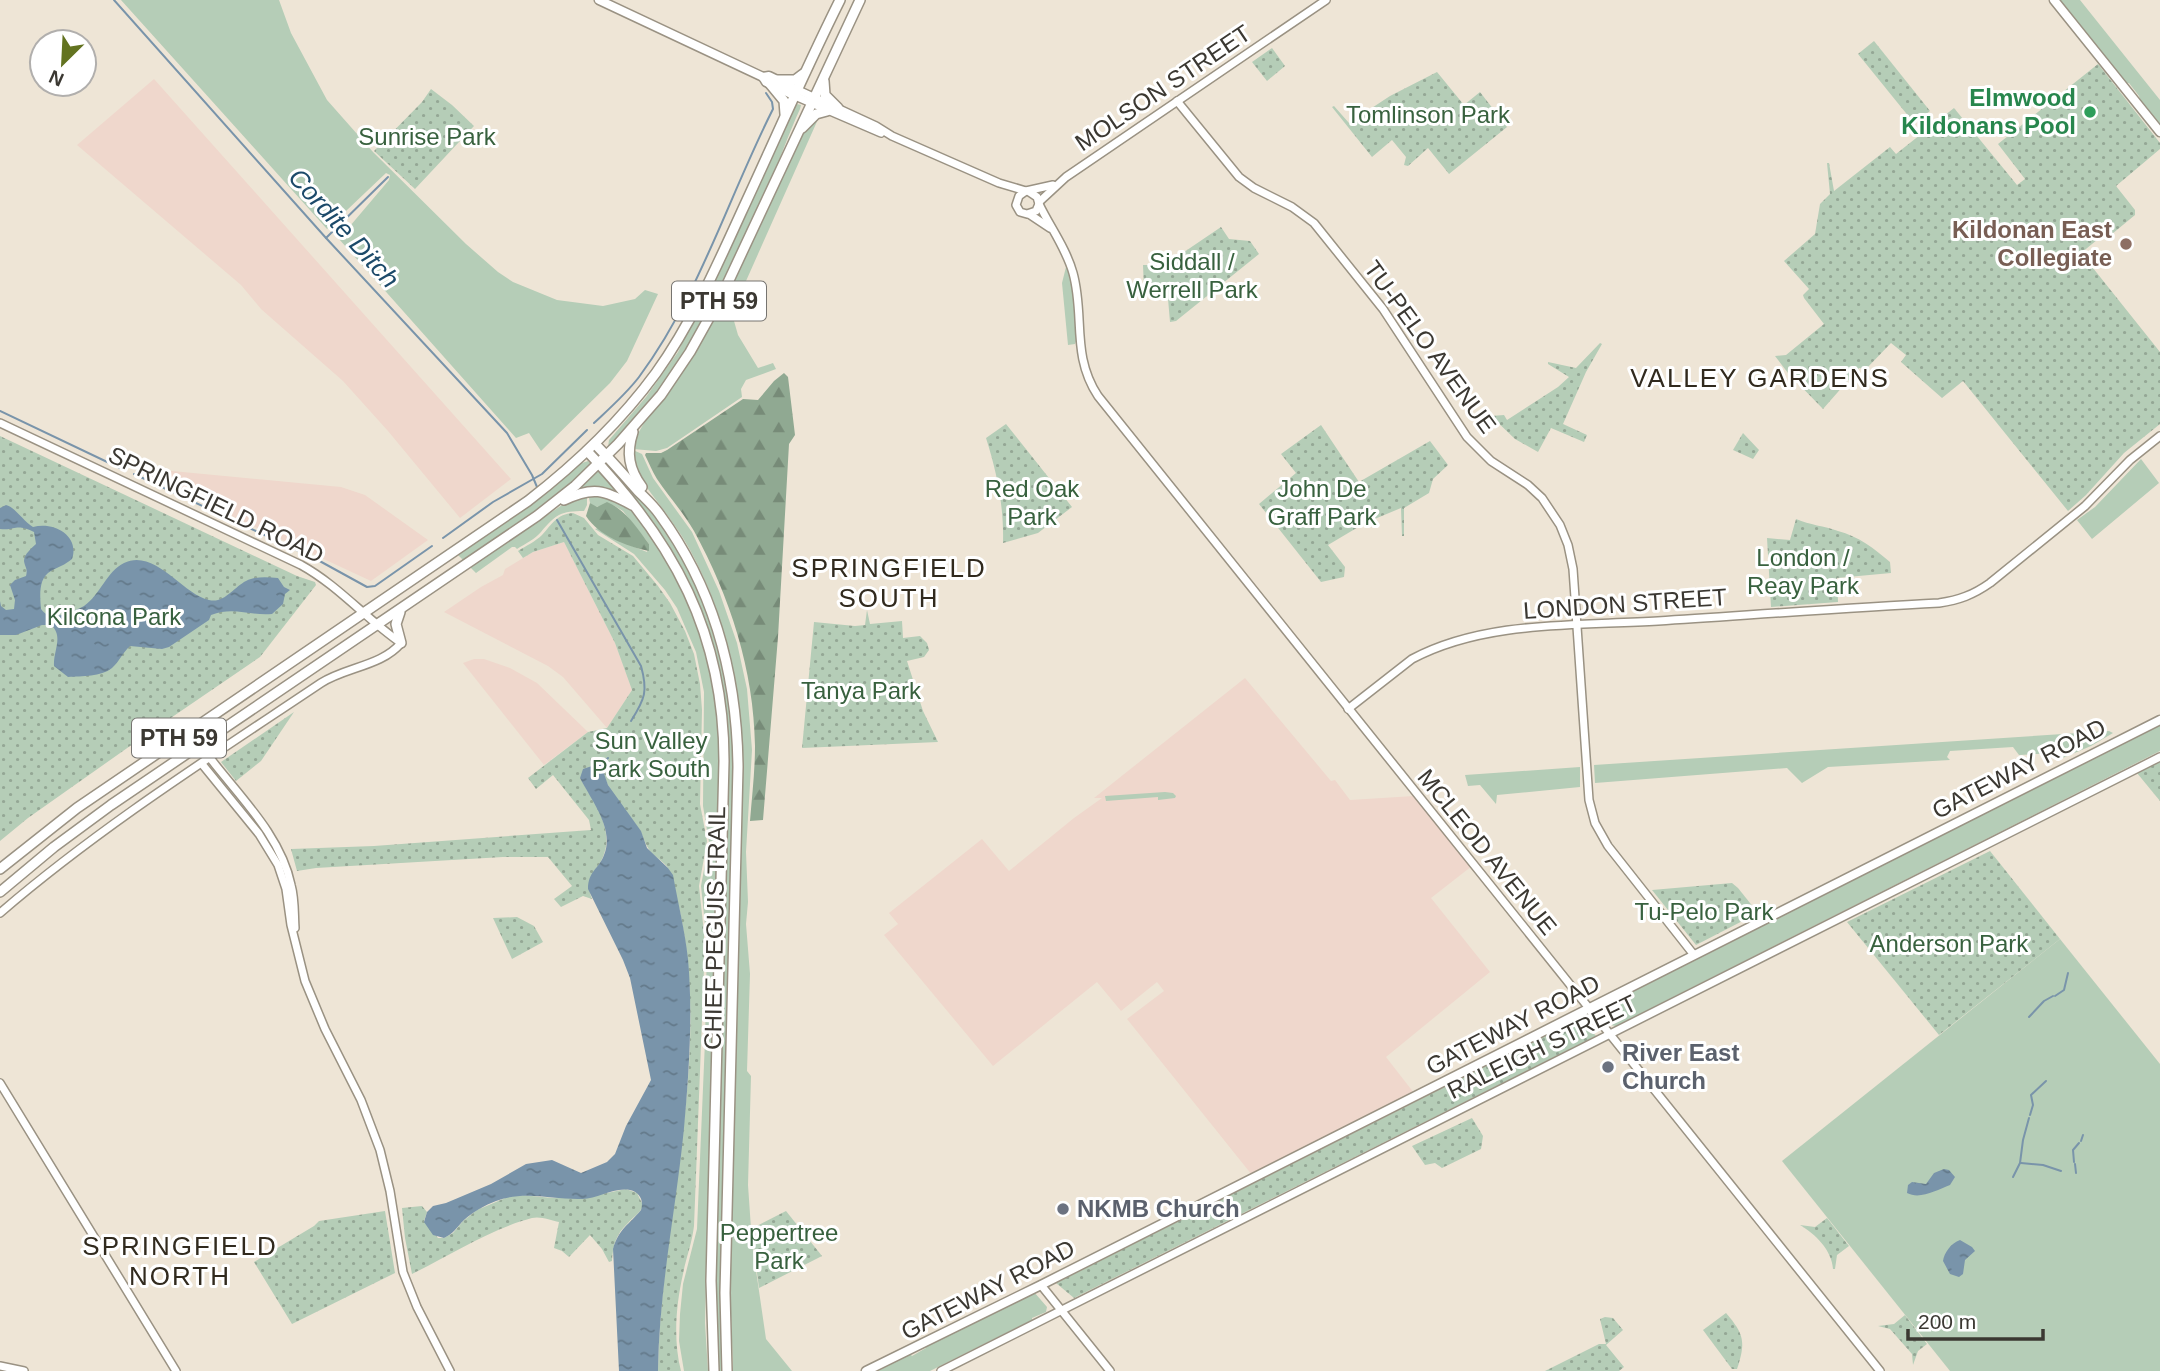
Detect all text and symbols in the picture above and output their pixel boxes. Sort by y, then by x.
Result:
street label: MOLSON STREET [1070,19,1256,156]
north arrow [28,28,98,98]
text: N [46,66,67,90]
place label: Elmwood Kildonans Pool [1901,84,2076,139]
park label: Tomlinson Park [1346,101,1511,128]
marker: Elmwood Kildonans Pool [2082,104,2098,120]
park label: Sunrise Park [358,123,497,150]
water label: Cordite Ditch [283,162,405,294]
place label: Kildonan East Collegiate [1952,216,2112,271]
marker: Kildonan East Collegiate [2118,236,2134,252]
park label: Siddall / Werrell Park [1126,248,1259,303]
street label: TU-PELO AVENUE [1359,255,1502,438]
road number: PTH 59 [672,282,766,320]
district label: VALLEY GARDENS [1630,363,1890,393]
street label: SPRINGFIELD ROAD [104,441,328,568]
park label: Red Oak Park [985,475,1080,530]
park label: John De Graff Park [1268,475,1377,530]
park label: London / Reay Park [1747,544,1860,599]
district label: SPRINGFIELD SOUTH [791,553,987,613]
street label: LONDON STREET [1522,583,1728,624]
park label: Kilcona Park [47,603,182,630]
park label: Tanya Park [801,677,922,704]
street label: GATEWAY ROAD [1927,713,2110,824]
road number: PTH 59 [132,718,226,758]
park label: Sun Valley Park South [592,727,710,782]
street label: MCLEOD AVENUE [1412,764,1562,940]
street label: CHIEF PEGUIS TRAIL [699,806,730,1050]
park label: Tu-Pelo Park [1634,898,1775,925]
park label: Anderson Park [1870,930,2029,957]
street label: GATEWAY ROAD [1421,969,1604,1080]
street label: RALEIGH STREET [1443,989,1641,1104]
place label: River East Church [1622,1039,1739,1094]
marker: River East Church [1600,1059,1616,1075]
place label: NKMB Church [1077,1195,1240,1222]
marker: NKMB Church [1055,1201,1071,1217]
park label: Peppertree Park [720,1219,838,1274]
district label: SPRINGFIELD NORTH [82,1231,278,1291]
street label: GATEWAY ROAD [896,1234,1079,1345]
scale bar [1908,1298,2043,1342]
text: 200 m [1918,1310,1976,1333]

